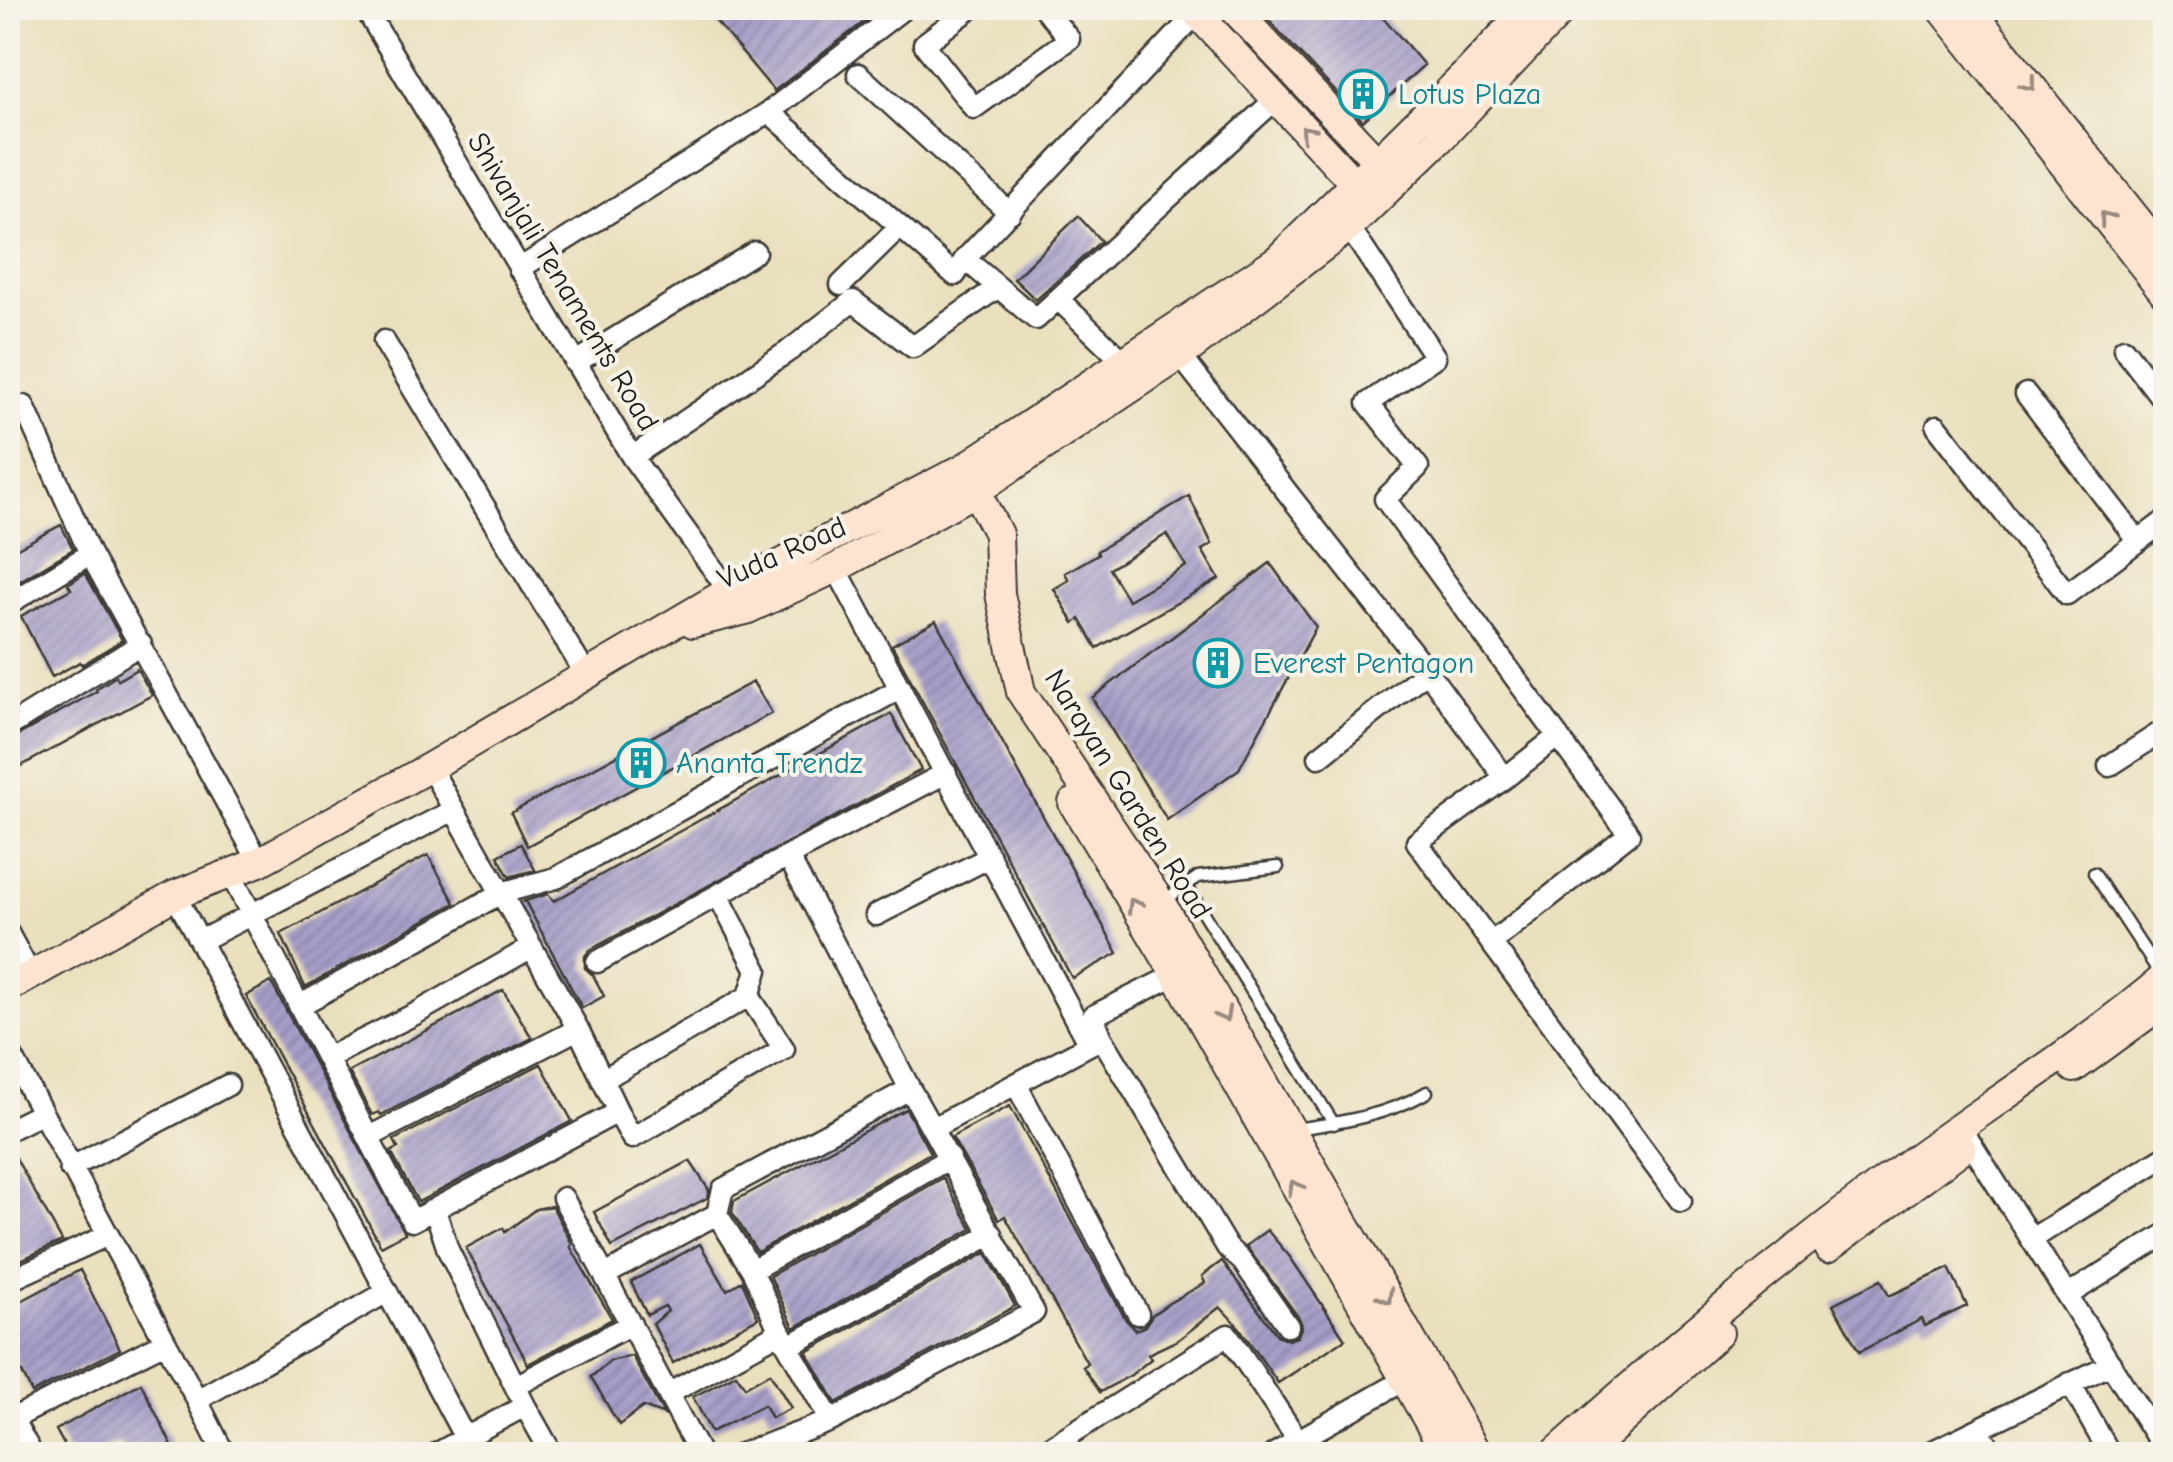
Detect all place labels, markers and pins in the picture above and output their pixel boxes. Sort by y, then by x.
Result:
building icon: Lotus Plaza [1337,68,1389,120]
place label: Lotus Plaza [1398,77,1541,112]
building icon: Everest Pentagon [1192,637,1244,689]
place label: Everest Pentagon [1253,646,1474,681]
building icon: Ananta Trendz [615,737,667,789]
place label: Ananta Trendz [676,746,863,781]

